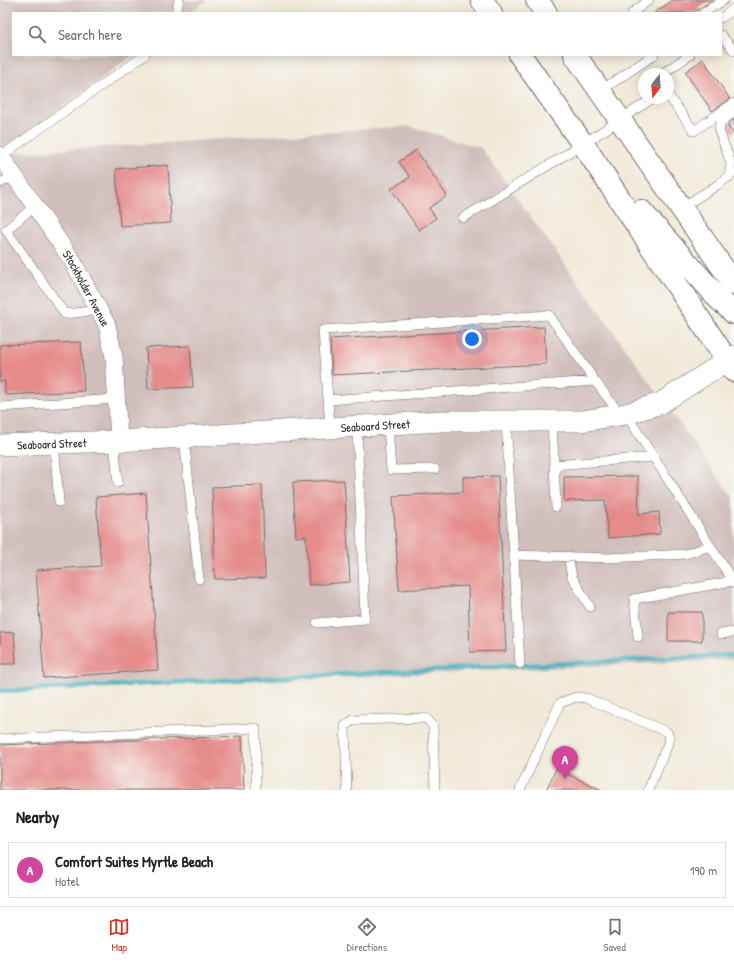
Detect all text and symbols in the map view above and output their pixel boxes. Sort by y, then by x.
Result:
search box [12,12,722,56]
icon: search [26,23,48,45]
text: Search here [58,24,122,45]
north arrow [638,68,674,104]
street label: Stockholder Avenue [59,246,115,329]
your location [462,329,482,349]
street label: Seaboard Street [340,414,412,436]
street label: Seaboard Street [17,434,88,453]
pin: A [552,746,578,779]
text: Nearby [16,805,59,828]
text: Comfort Suites Myrtle Beach [55,851,213,872]
text: A [27,861,33,879]
text: 190 m [690,861,717,879]
text: Hotel [55,872,79,890]
tab: Map [108,916,130,954]
tab: Directions [347,916,387,954]
tab: Saved [603,916,626,954]

